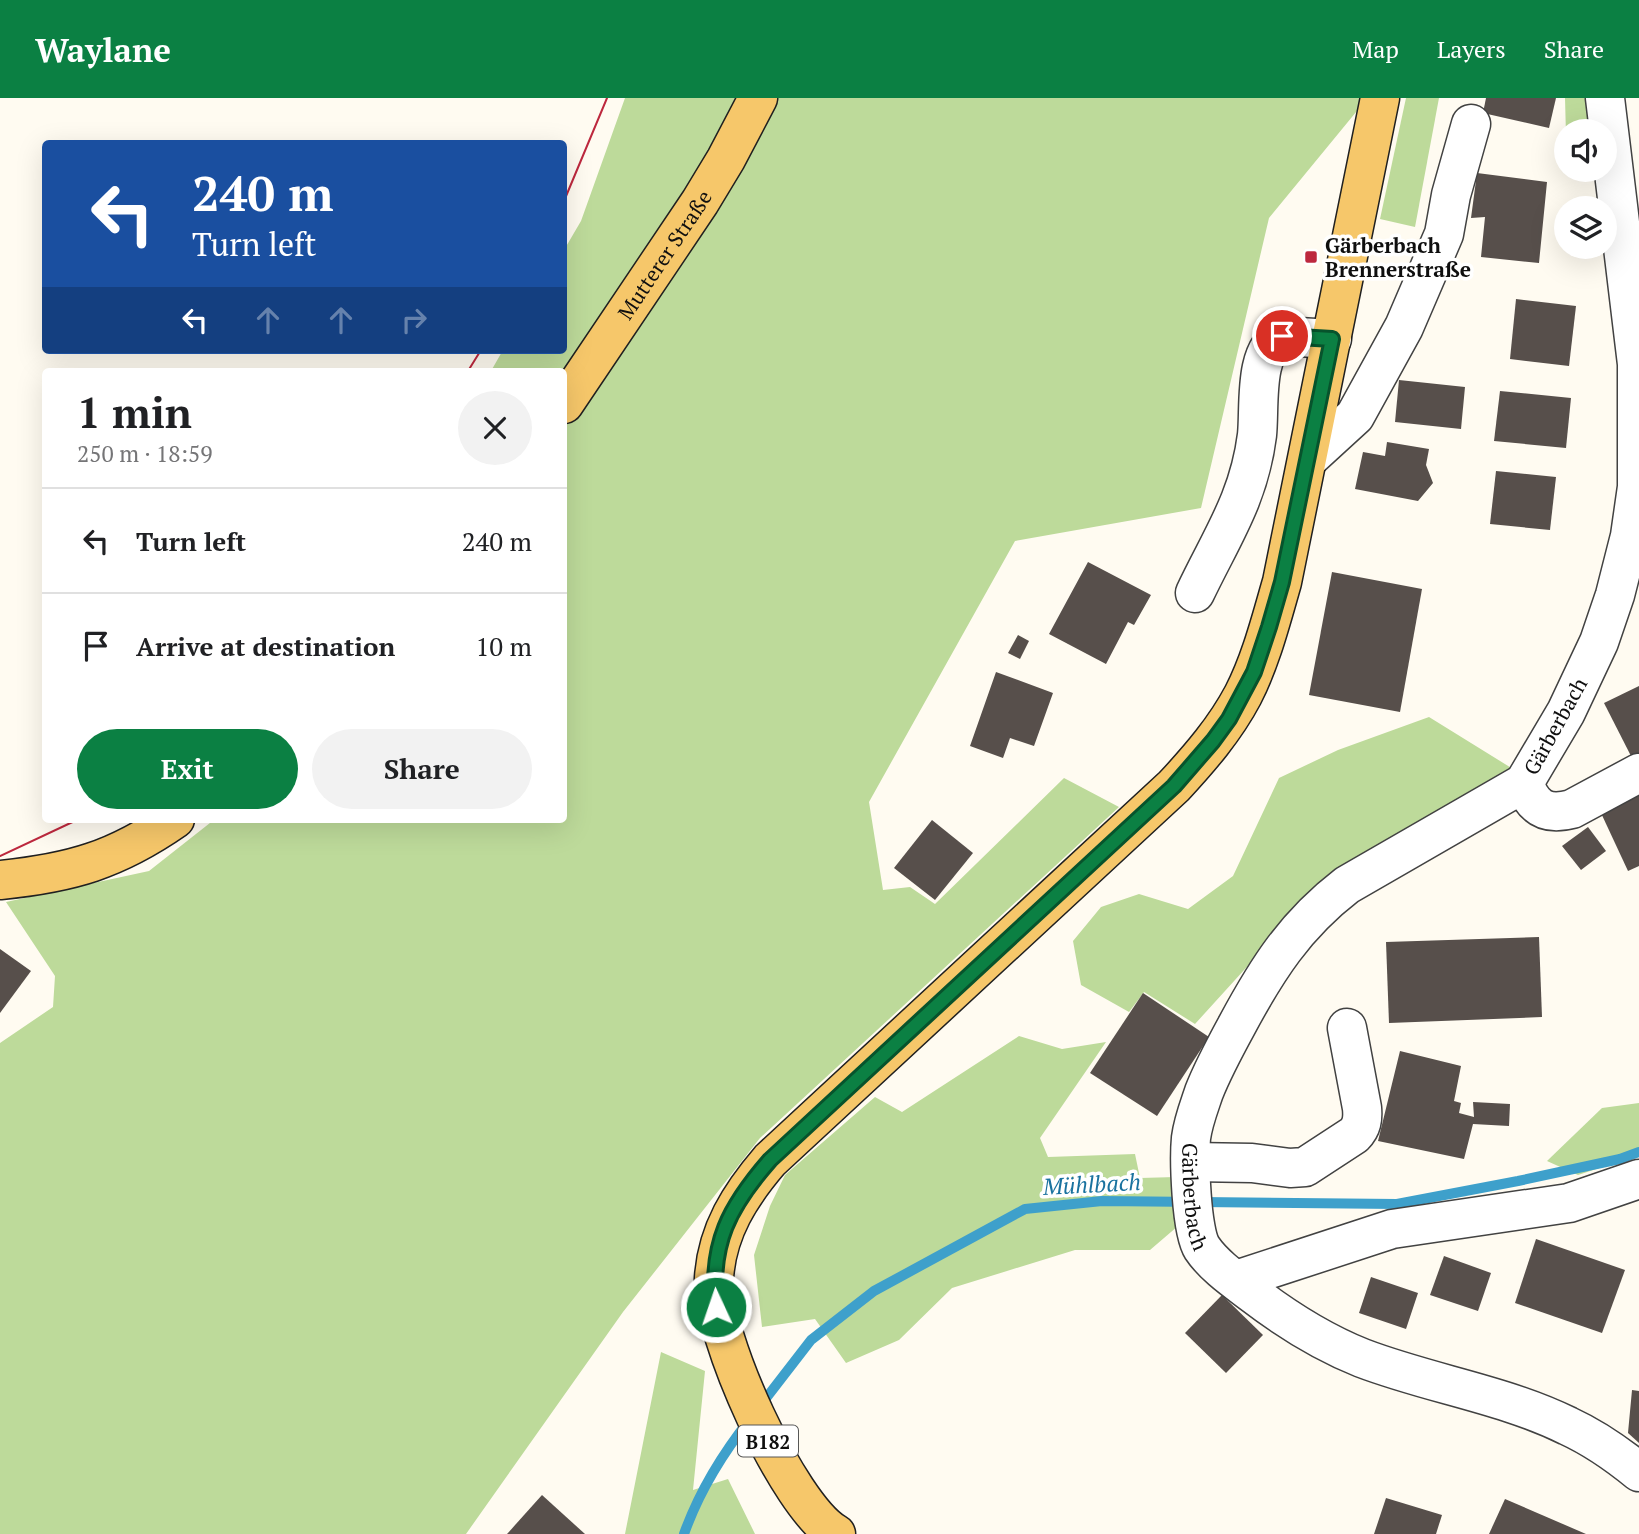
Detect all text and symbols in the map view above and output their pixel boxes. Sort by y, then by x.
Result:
text: Waylane [35,28,171,71]
text: Map [1352,33,1399,65]
text: Layers [1437,33,1506,65]
text: Share [1544,33,1604,65]
map controls [1554,119,1617,259]
button: sound [1554,119,1617,182]
text: 240 m [192,160,334,225]
icon: left [77,168,168,259]
street label: Mutterer Straße [611,185,718,325]
button: layers [1554,196,1617,259]
text: Turn left [192,223,316,265]
place label: Gärberbach Brennerstraße [1325,231,1471,283]
marker: Gärberbach Brennerstraße [1303,249,1319,265]
icon: left [176,301,214,339]
icon: ahead [249,301,287,339]
icon: ahead [322,301,360,339]
icon: right [395,301,433,339]
pin [1252,306,1312,366]
icon: arrive [1263,317,1301,355]
text: 1 min [77,384,192,440]
button: close [458,391,532,465]
text: 250 m · 18:59 [77,438,212,469]
icon: left [77,522,115,560]
text: Turn left [136,524,246,558]
text: 240 m [462,524,532,558]
icon: arrive [77,627,115,665]
text: Arrive at destination [136,629,395,663]
text: 10 m [476,629,532,663]
street label: Gärberbach [1517,672,1593,780]
button: Exit [77,729,298,809]
button: Share [312,729,532,809]
street label: Gärberbach [1176,1143,1215,1254]
water label: Mühlbach [1041,1166,1142,1202]
position arrow [679,1270,753,1344]
road number: B182 [738,1426,798,1456]

